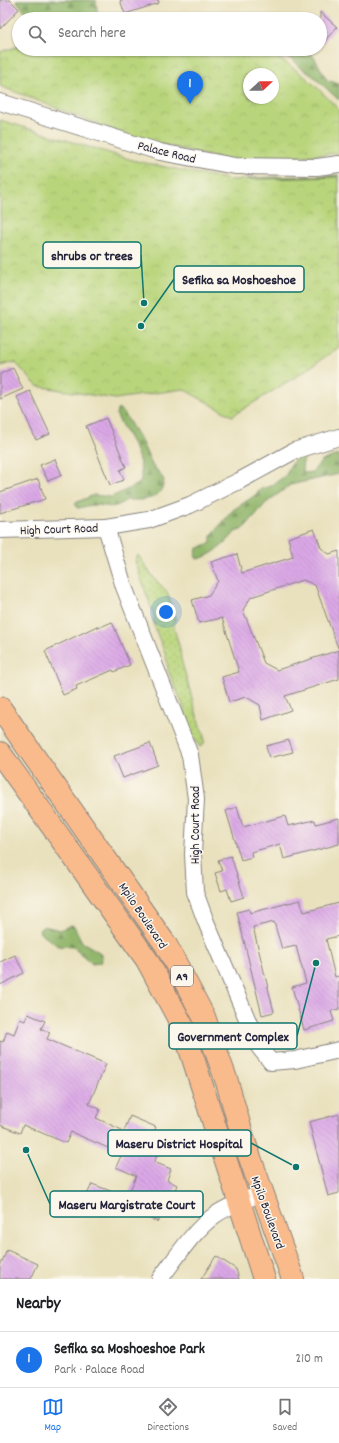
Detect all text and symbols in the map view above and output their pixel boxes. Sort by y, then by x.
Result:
search box [12,12,327,56]
icon: search [26,23,48,45]
text: Search here [58,23,126,45]
north arrow [243,68,279,104]
pin: 1 [177,71,203,104]
street label: Palace Road [135,137,198,170]
callout: shrubs or trees [43,242,141,268]
text: shrubs or trees [51,247,133,267]
callout: Sefika sa Moshoeshoe [174,266,304,292]
text: Sefika sa Moshoeshoe [182,271,296,291]
street label: High Court Road [20,520,99,541]
your location [156,602,176,622]
street label: High Court Road [187,786,206,864]
street label: Mpilo Boulevard [113,879,171,953]
road number: A9 [171,966,193,986]
callout: Government Complex [169,1023,297,1049]
text: Government Complex [177,1028,290,1048]
callout: Maseru District Hospital [108,1130,251,1156]
text: Maseru District Hospital [115,1135,243,1155]
street label: Mpilo Boulevard [245,1174,289,1252]
callout: Maseru Margistrate Court [50,1191,203,1217]
text: Maseru Margistrate Court [59,1196,196,1216]
text: Nearby [16,1293,60,1317]
text: Sefika sa Moshoeshoe Park [54,1339,205,1361]
text: 1 [28,1350,30,1369]
text: 210 m [295,1350,323,1369]
text: Park · Palace Road [54,1361,145,1380]
tab: Map [42,1396,64,1436]
tab: Directions [147,1396,189,1436]
tab: Saved [273,1396,297,1436]

